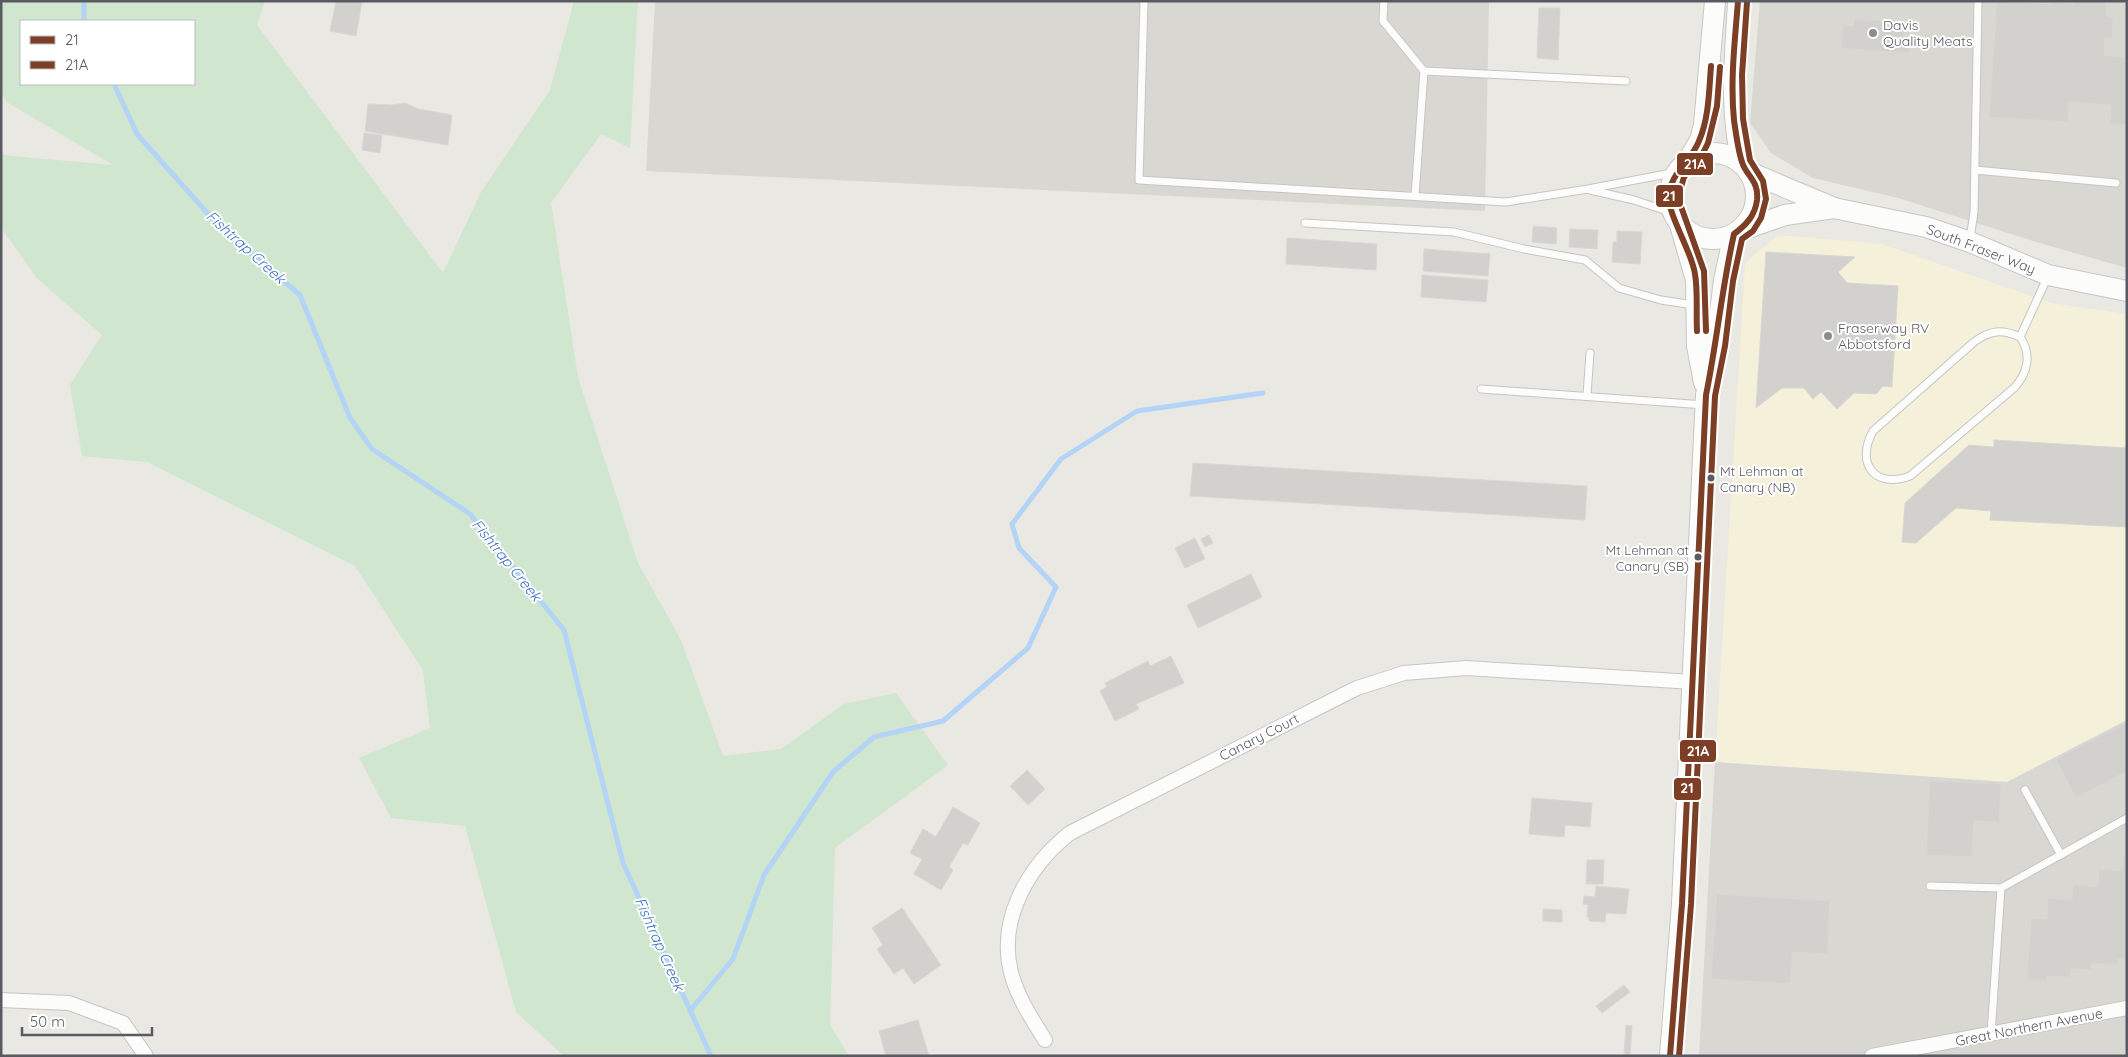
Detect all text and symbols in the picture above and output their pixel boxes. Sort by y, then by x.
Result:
place label: Davis Quality Meats [1883,16,1973,50]
legend [20,20,195,85]
marker: Davis Quality Meats [1867,27,1879,39]
text: 21 [65,30,79,49]
text: 21A [65,55,89,74]
line badge: 21A [1676,152,1714,176]
text: 21A [1684,155,1706,173]
line badge: 21 [1655,184,1684,208]
text: 21 [1662,187,1676,205]
water label: Fishtrap Creek [202,206,291,289]
street label: South Fraser Way [1924,220,2038,278]
place label: Fraserway RV Abbotsford [1838,319,1929,353]
marker: Fraserway RV Abbotsford [1822,330,1834,342]
place label: Mt Lehman at Canary (NB) [1720,463,1803,495]
marker: Mt Lehman at Canary (NB) [1706,473,1716,483]
water label: Fishtrap Creek [468,515,547,607]
place label: Mt Lehman at Canary (SB) [1606,542,1689,574]
marker: Mt Lehman at Canary (SB) [1693,552,1703,562]
street label: Canary Court [1216,709,1302,765]
line badge: 21A [1679,739,1717,763]
text: 21A [1687,742,1709,760]
line badge: 21 [1673,777,1702,801]
text: 21 [1680,779,1694,797]
water label: Fishtrap Creek [631,894,690,996]
scale bar [22,1004,152,1036]
street label: Great Northern Avenue [1954,1004,2104,1050]
text: 50 m [30,1012,65,1031]

